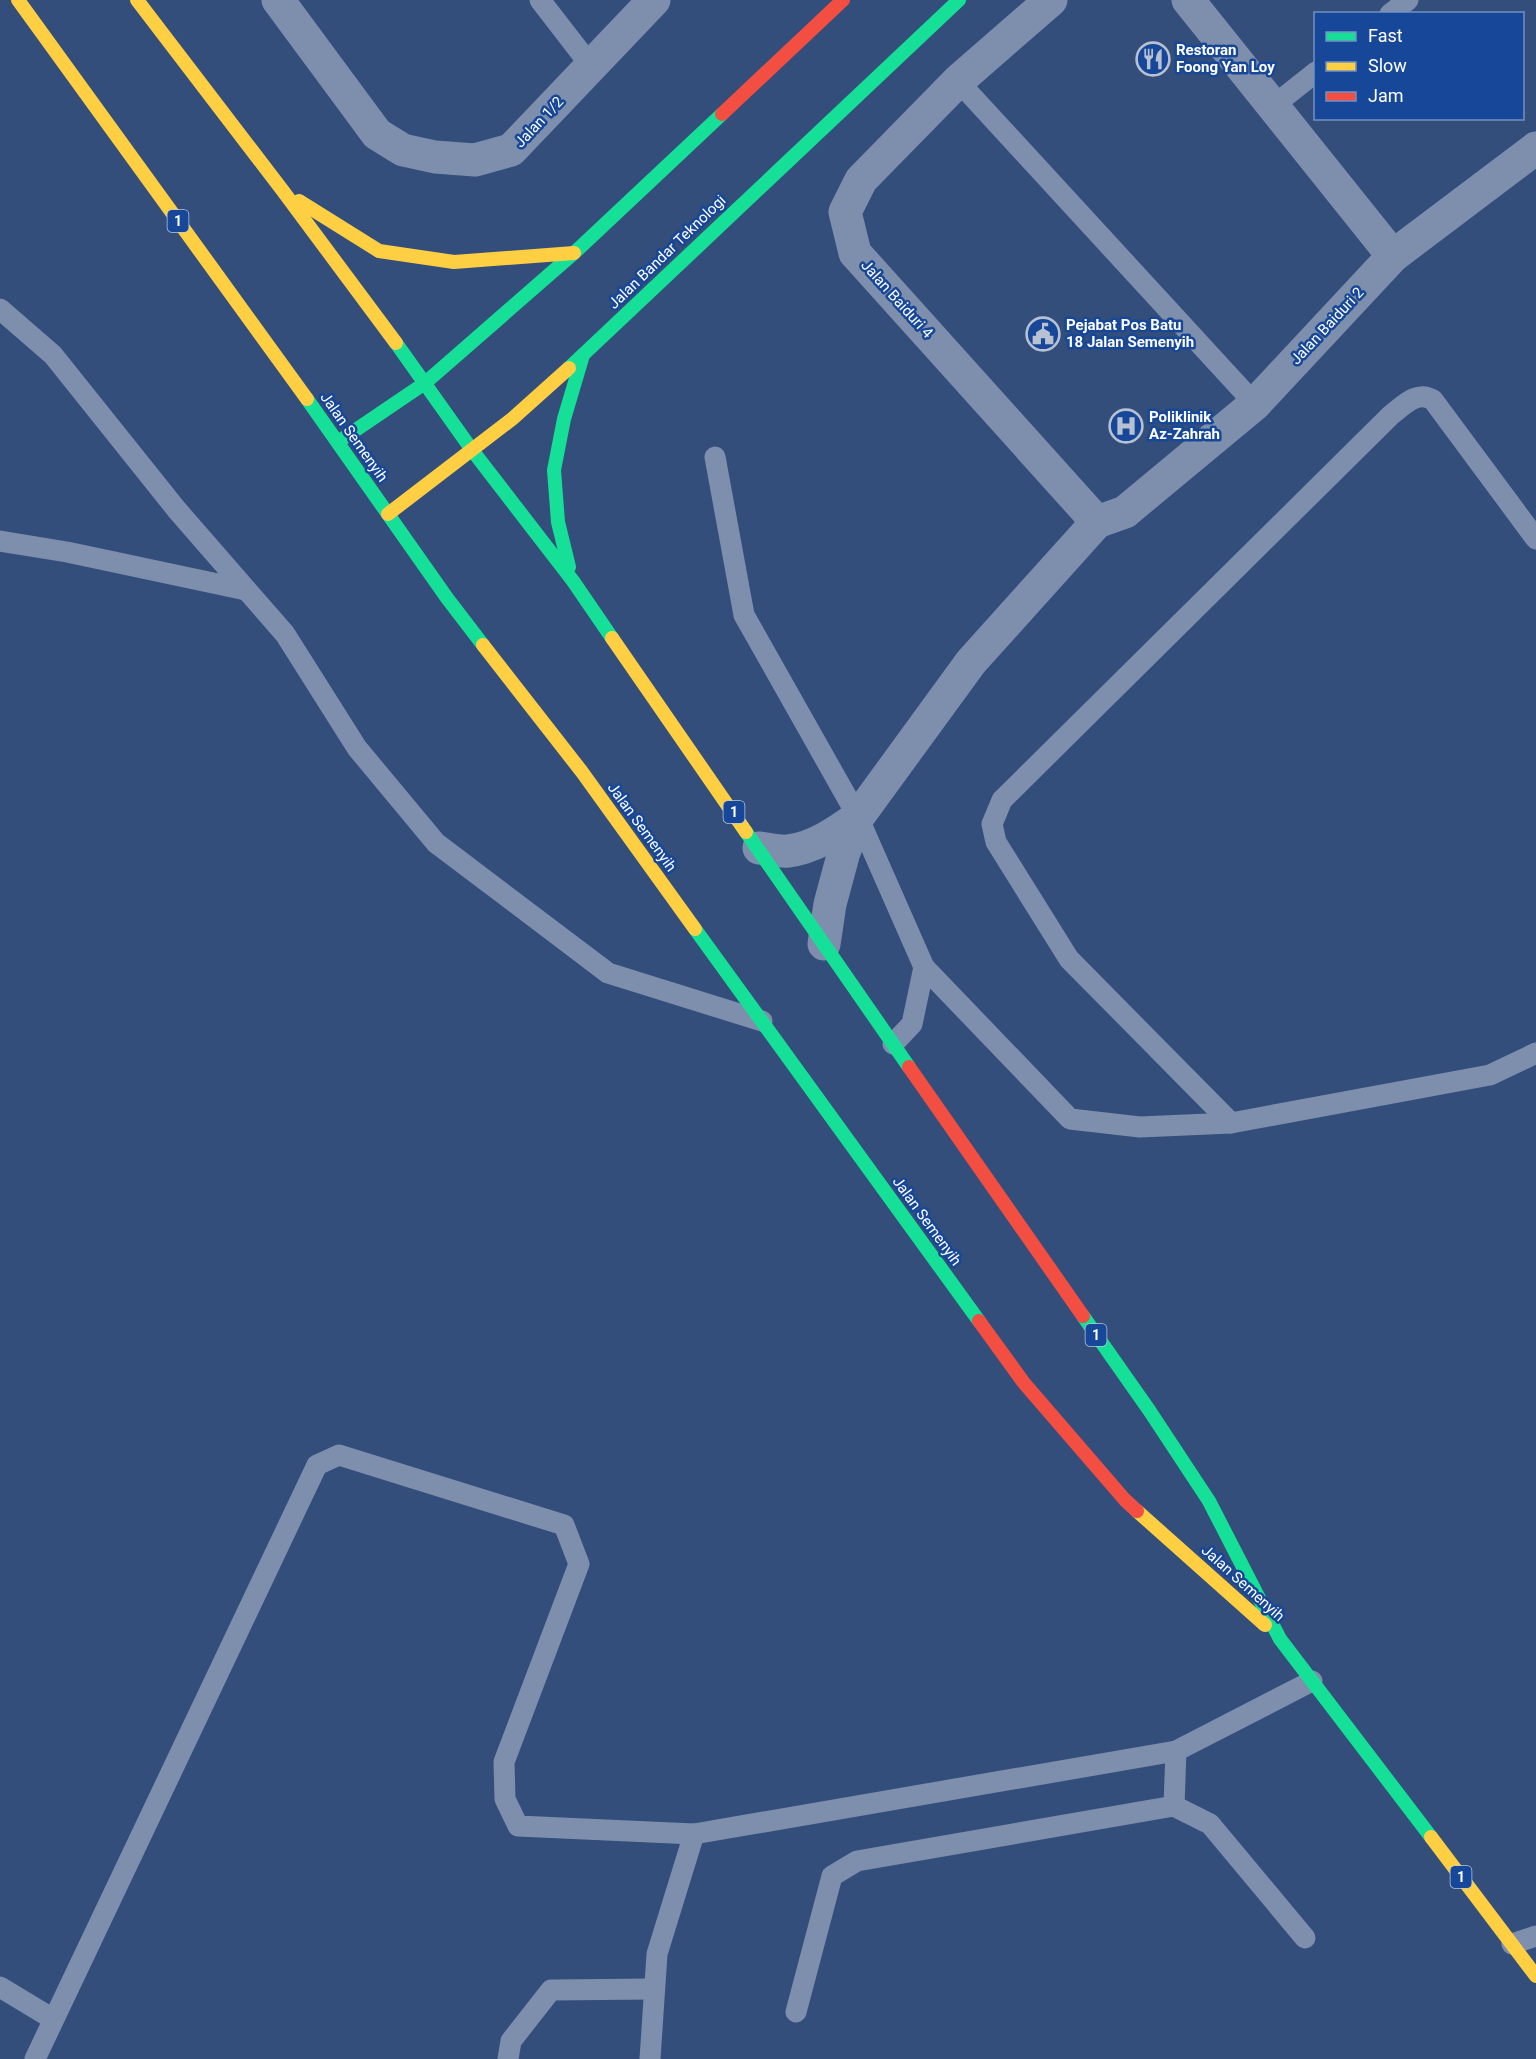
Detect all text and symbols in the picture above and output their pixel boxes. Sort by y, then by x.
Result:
legend [1314,12,1524,120]
text: Fast [1368,25,1403,46]
restaurant icon: Restoran Foong Yan Loy [1135,41,1171,77]
place label: Restoran Foong Yan Loy [1176,41,1275,76]
text: Slow [1368,55,1407,76]
text: Jam [1368,85,1404,106]
street label: Jalan 1/2 [511,93,567,151]
street label: Jalan Bandar Teknologi [605,191,729,313]
road number: 1 [168,210,188,232]
street label: Jalan Baiduri 4 [857,256,937,342]
street label: Jalan Baiduri 2 [1287,284,1367,368]
public building icon: Pejabat Pos Batu 18 Jalan Semenyih [1025,316,1061,352]
place label: Pejabat Pos Batu 18 Jalan Semenyih [1066,316,1194,351]
street label: Jalan Semenyih [316,389,392,485]
hospital icon: Poliklinik Az-Zahrah [1108,408,1144,444]
place label: Poliklinik Az-Zahrah [1149,408,1220,443]
street label: Jalan Semenyih [604,779,680,875]
road number: 1 [724,801,744,823]
street label: Jalan Semenyih [889,1173,965,1269]
road number: 1 [1086,1324,1106,1346]
street label: Jalan Semenyih [1198,1541,1288,1625]
road number: 1 [1450,1866,1472,1888]

